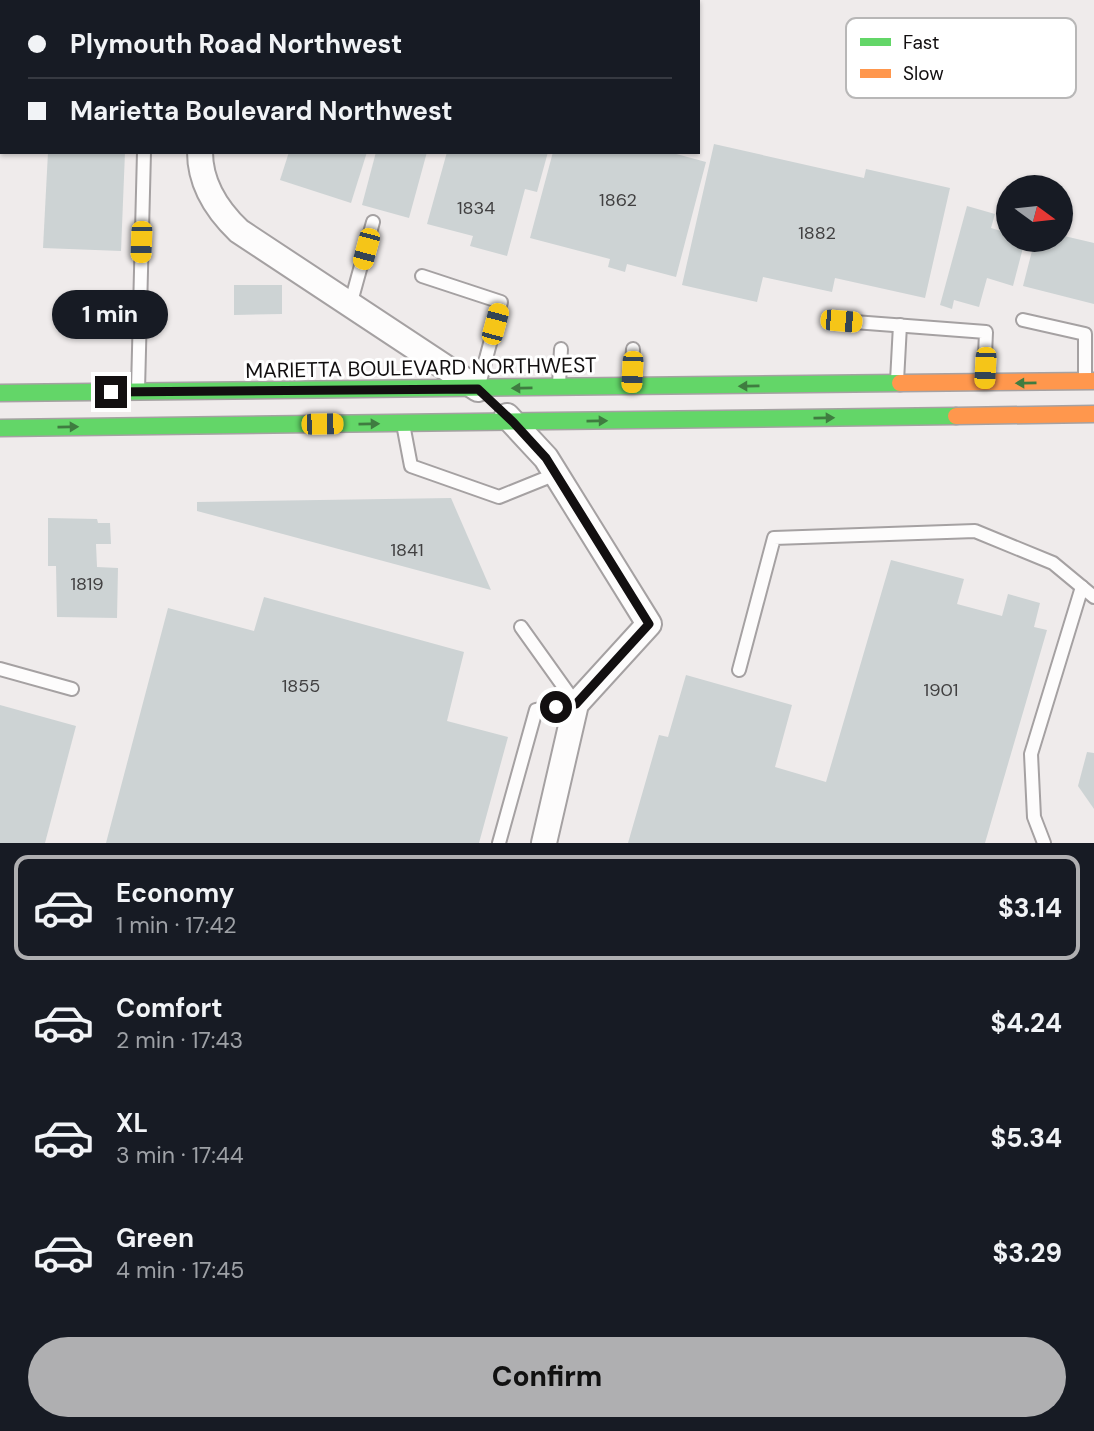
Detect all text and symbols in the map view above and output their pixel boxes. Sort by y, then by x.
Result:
legend [846,18,1076,98]
text: Plymouth Road Northwest [70,27,402,61]
text: Fast [903,30,939,55]
text: Slow [903,61,944,86]
text: Marietta Boulevard Northwest [70,94,453,128]
north arrow [996,175,1073,252]
map controls [996,175,1073,252]
house number: 1862 [599,188,637,212]
house number: 1834 [457,196,495,220]
car [130,221,153,263]
house number: 1882 [798,221,836,245]
car [351,226,382,272]
callout: 1 min [53,290,169,340]
text: 1 min [82,299,138,329]
car [480,301,511,347]
car [820,309,863,333]
car [974,346,997,390]
car [621,350,644,394]
street label: MARIETTA BOULEVARD NORTHWEST [245,351,597,385]
route end [95,376,127,408]
one-way arrow [1015,377,1037,388]
one-way arrow [738,380,760,392]
one-way arrow [511,382,533,394]
one-way arrow [813,412,835,424]
car [301,413,344,435]
one-way arrow [586,415,608,427]
one-way arrow [358,418,380,430]
one-way arrow [57,421,79,433]
house number: 1841 [390,538,424,562]
house number: 1819 [70,572,104,596]
house number: 1855 [282,674,320,698]
house number: 1901 [924,678,958,702]
route start [540,691,572,723]
icon: car [32,876,95,939]
text: Economy [116,876,234,910]
text: $3.14 [998,891,1062,925]
text: 1 min · 17:42 [116,910,237,940]
icon: car [32,991,95,1054]
text: Comfort [116,991,222,1025]
text: $4.24 [991,1006,1062,1040]
text: 2 min · 17:43 [116,1025,243,1055]
icon: car [32,1106,95,1169]
text: XL [116,1106,148,1140]
text: $5.34 [991,1121,1062,1155]
text: 3 min · 17:44 [116,1140,244,1170]
icon: car [32,1221,95,1284]
text: Green [116,1221,194,1255]
text: $3.29 [992,1236,1062,1270]
text: 4 min · 17:45 [116,1255,244,1285]
button: Confirm [28,1337,1066,1417]

